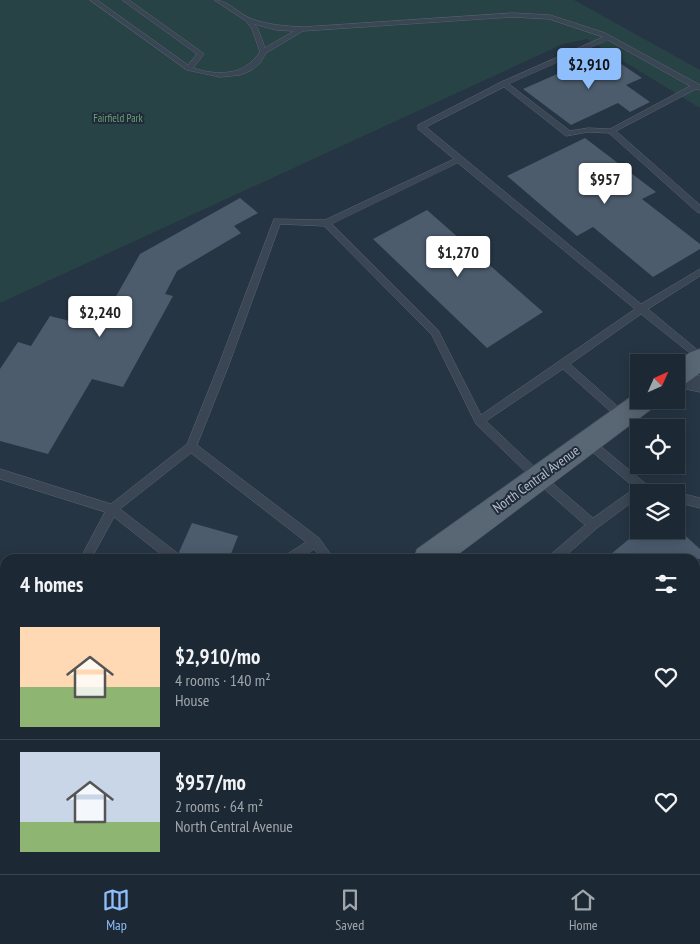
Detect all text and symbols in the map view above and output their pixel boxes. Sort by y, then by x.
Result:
pin: $2,910 [548,48,630,90]
text: $2,910 [568,54,610,74]
park label: Fairfield Park [93,111,144,125]
pin: $957 [575,162,635,205]
text: $957 [590,169,620,189]
pin: $1,270 [417,236,499,278]
text: $1,270 [437,242,479,262]
pin: $2,240 [59,296,141,338]
text: $2,240 [79,302,121,322]
north arrow [630,354,685,409]
map controls [630,354,685,539]
button: locate [630,419,685,474]
street label: North Central Avenue [489,441,583,517]
button: layers [630,484,685,539]
icon: filters [652,570,680,598]
text: 4 homes [20,571,83,598]
text: $2,910/mo [175,643,260,670]
icon: home [60,647,120,707]
icon: heart [652,663,680,691]
text: 4 rooms · 140 m² [175,670,271,690]
text: House [175,690,209,710]
text: $957/mo [175,769,246,796]
icon: home [60,772,120,832]
icon: heart [652,788,680,816]
text: 2 rooms · 64 m² [175,796,263,816]
text: North Central Avenue [175,816,293,836]
tab: Map [102,886,130,934]
tab: Saved [335,886,364,934]
tab: Home [569,886,598,934]

